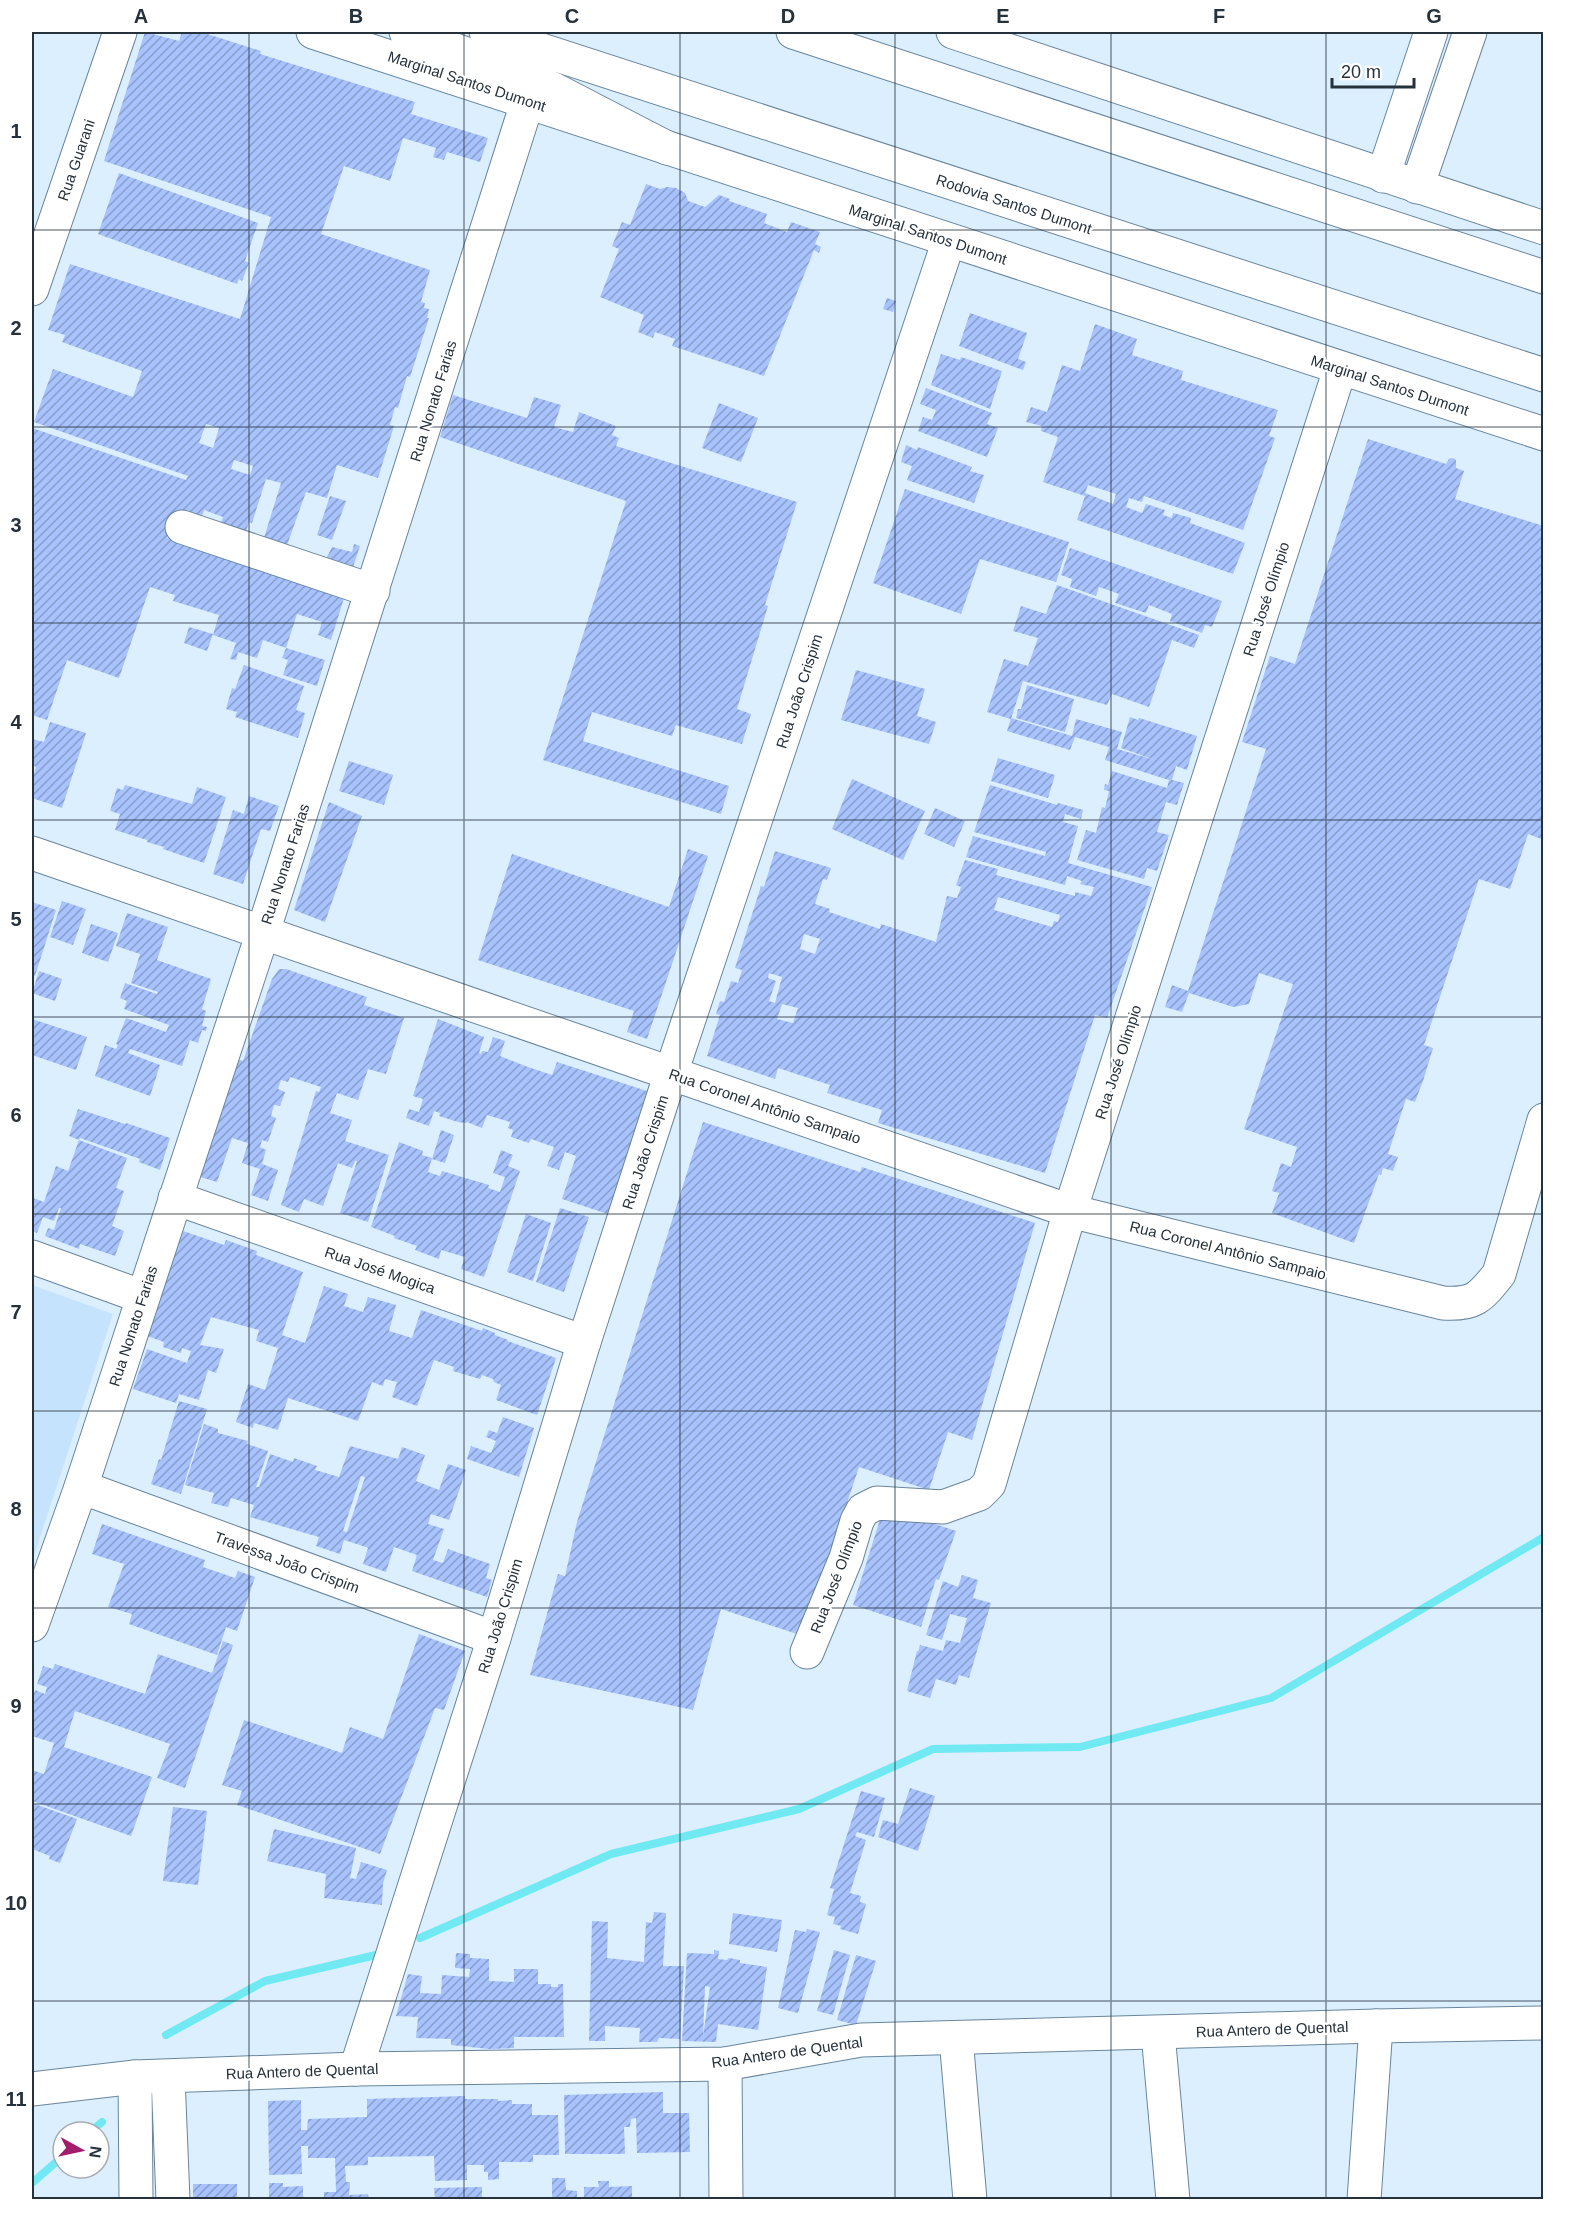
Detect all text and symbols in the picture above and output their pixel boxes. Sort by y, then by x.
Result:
text: A [134,5,148,27]
text: B [349,5,363,27]
text: C [565,5,579,27]
text: D [781,5,795,27]
text: E [996,5,1010,27]
text: F [1213,5,1225,27]
text: G [1426,5,1442,27]
street label: Marginal Santos Dumont [386,47,549,115]
scale bar [1332,51,1414,89]
text: 20 m [1341,62,1381,82]
street label: Rua Guarani [54,117,98,203]
text: 1 [10,120,22,142]
street label: Rodovia Santos Dumont [934,171,1095,237]
street label: Marginal Santos Dumont [847,200,1010,268]
text: 2 [10,317,22,339]
street label: Rua Nonato Farias [406,338,460,464]
street label: Marginal Santos Dumont [1309,351,1472,419]
text: 3 [10,514,22,536]
street label: Rua José Olímpio [1239,540,1293,658]
street label: Rua João Crispim [772,632,826,750]
text: 4 [10,711,22,733]
street label: Rua Nonato Farias [257,802,313,926]
text: 5 [10,908,22,930]
street label: Rua José Olímpio [1091,1003,1145,1121]
street label: Rua Coronel Antônio Sampaio [667,1065,863,1147]
street label: Rua João Crispim [618,1093,672,1211]
text: 6 [10,1104,22,1126]
street label: Rua Coronel Antônio Sampaio [1128,1217,1328,1283]
street label: Rua José Mogica [322,1243,438,1297]
street label: Rua Nonato Farias [105,1264,161,1388]
text: 7 [10,1301,22,1323]
text: 8 [10,1498,22,1520]
street label: Rua José Olímpio [807,1518,865,1636]
street label: Travessa João Crispim [212,1528,362,1596]
street label: Rua João Crispim [474,1557,526,1675]
text: 9 [10,1695,22,1717]
text: 10 [5,1892,27,1914]
street label: Rua Antero de Quental [1195,2018,1349,2040]
street label: Rua Antero de Quental [710,2033,864,2071]
street label: Rua Antero de Quental [225,2060,379,2082]
text: 11 [5,2088,27,2110]
north arrow [51,2120,111,2180]
text: N [86,2145,105,2159]

